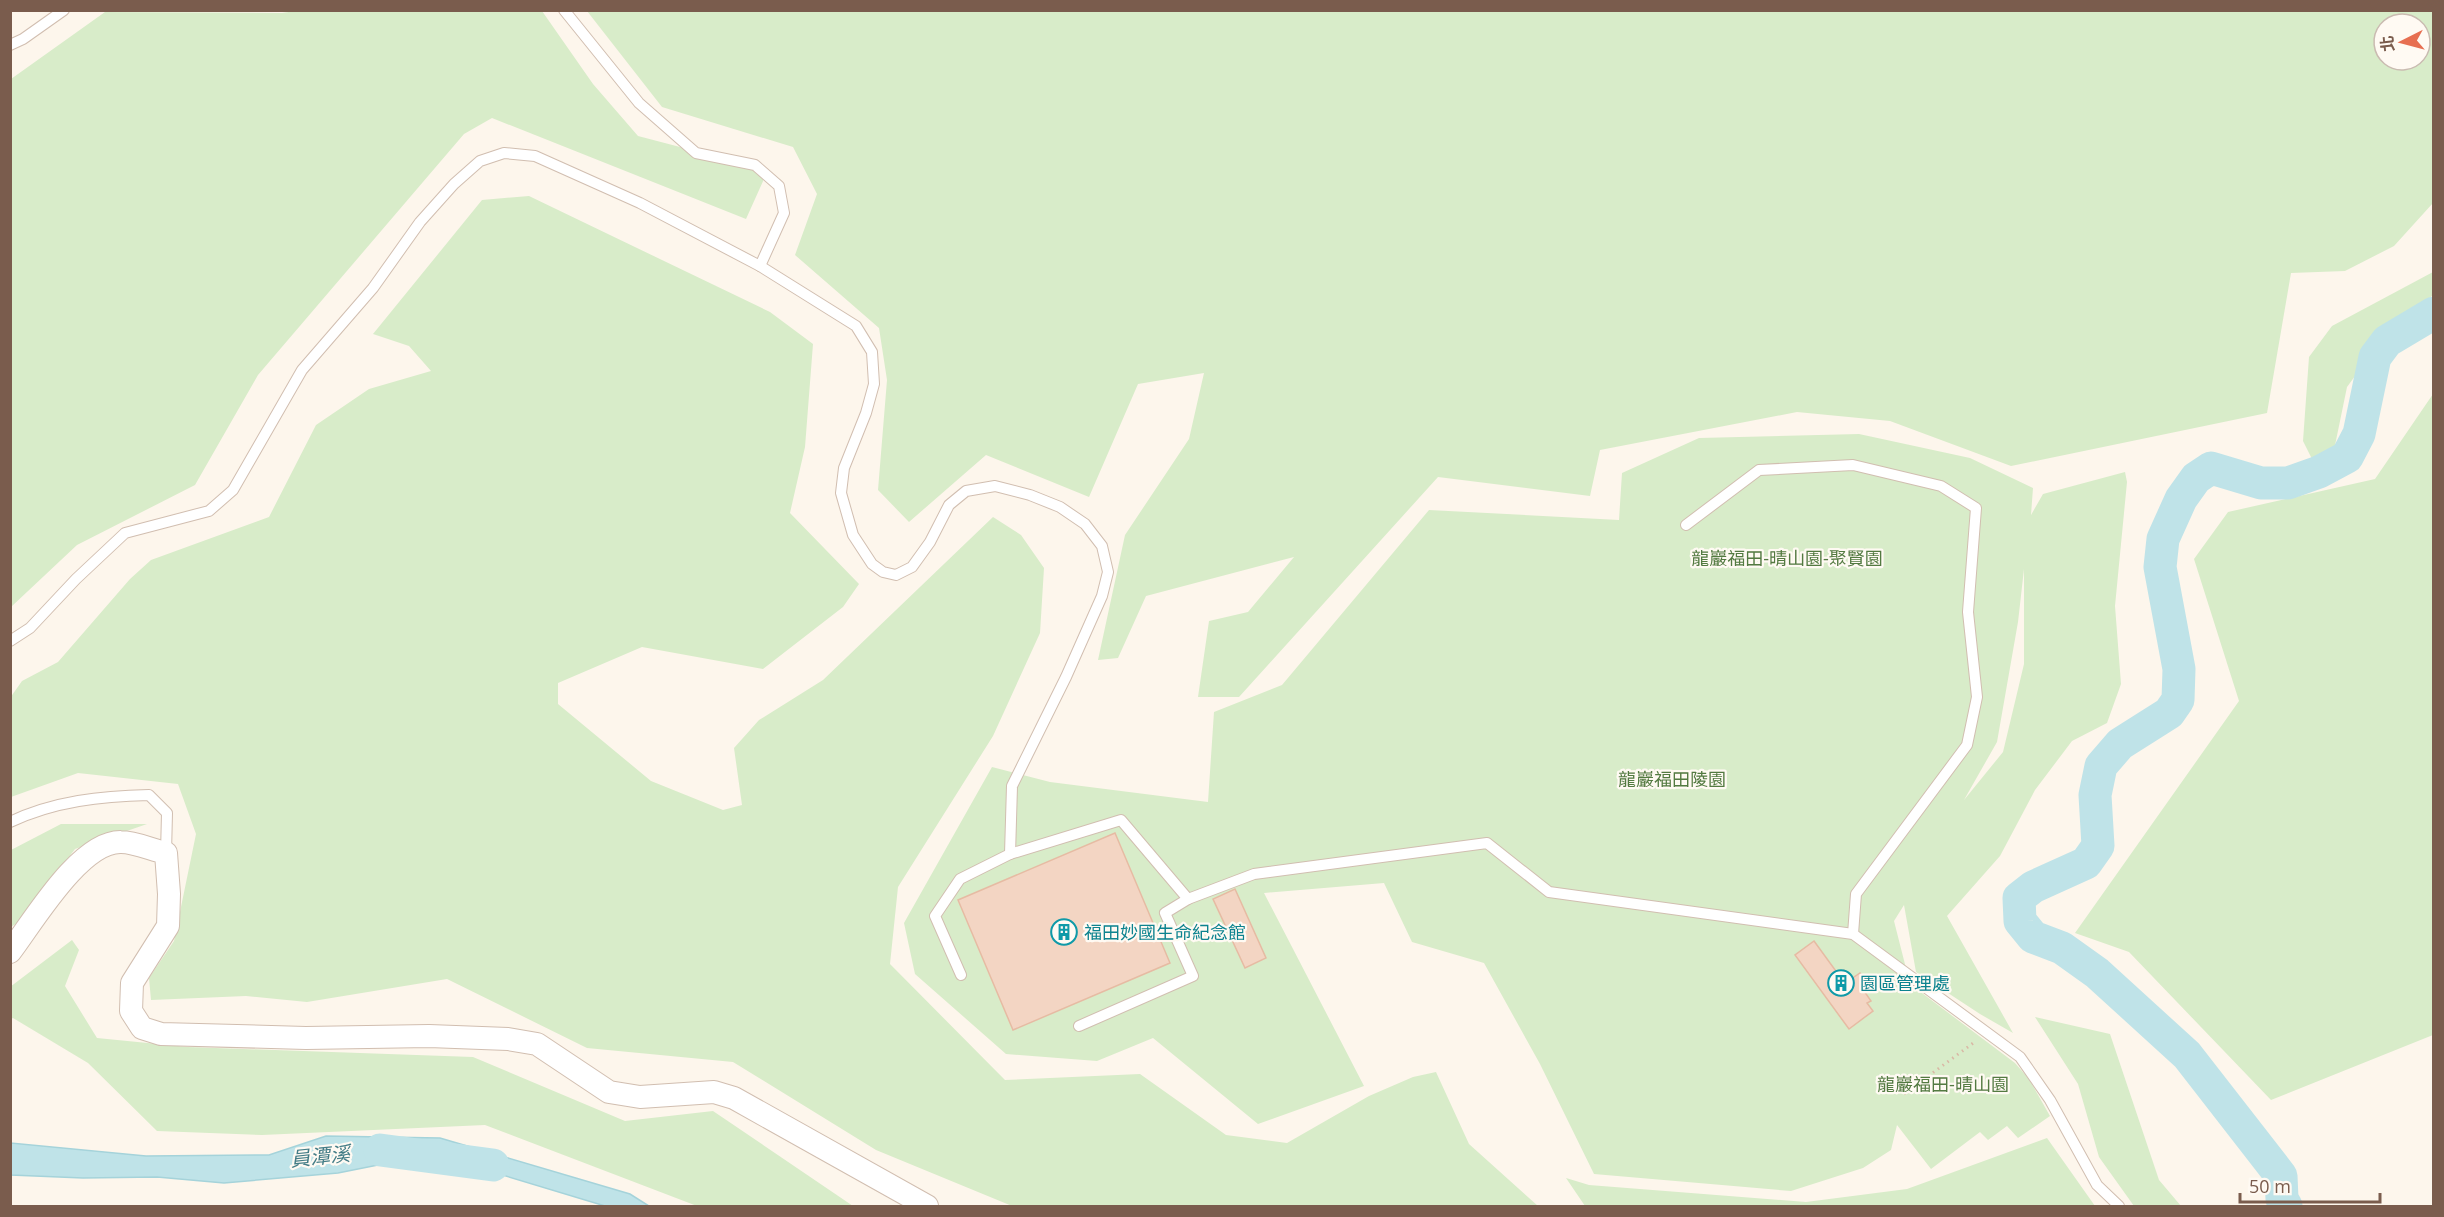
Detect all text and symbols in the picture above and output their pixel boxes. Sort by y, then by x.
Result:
north arrow [2372,12,2432,72]
text: 北 [2375,34,2399,53]
park label: 龍巖福田-晴山園-聚賢園 [1691,546,1883,570]
park label: 龍巖福田陵園 [1618,767,1726,791]
building icon: 福田妙國生命紀念館 [1049,917,1079,947]
place label: 福田妙國生命紀念館 [1084,920,1246,944]
building icon: 園區管理處 [1826,968,1856,998]
place label: 園區管理處 [1860,971,1950,995]
park label: 龍巖福田-晴山園 [1877,1072,2009,1096]
water label: 員潭溪 [289,1139,354,1173]
scale bar [2240,1166,2380,1204]
text: 50 m [2249,1174,2291,1198]

